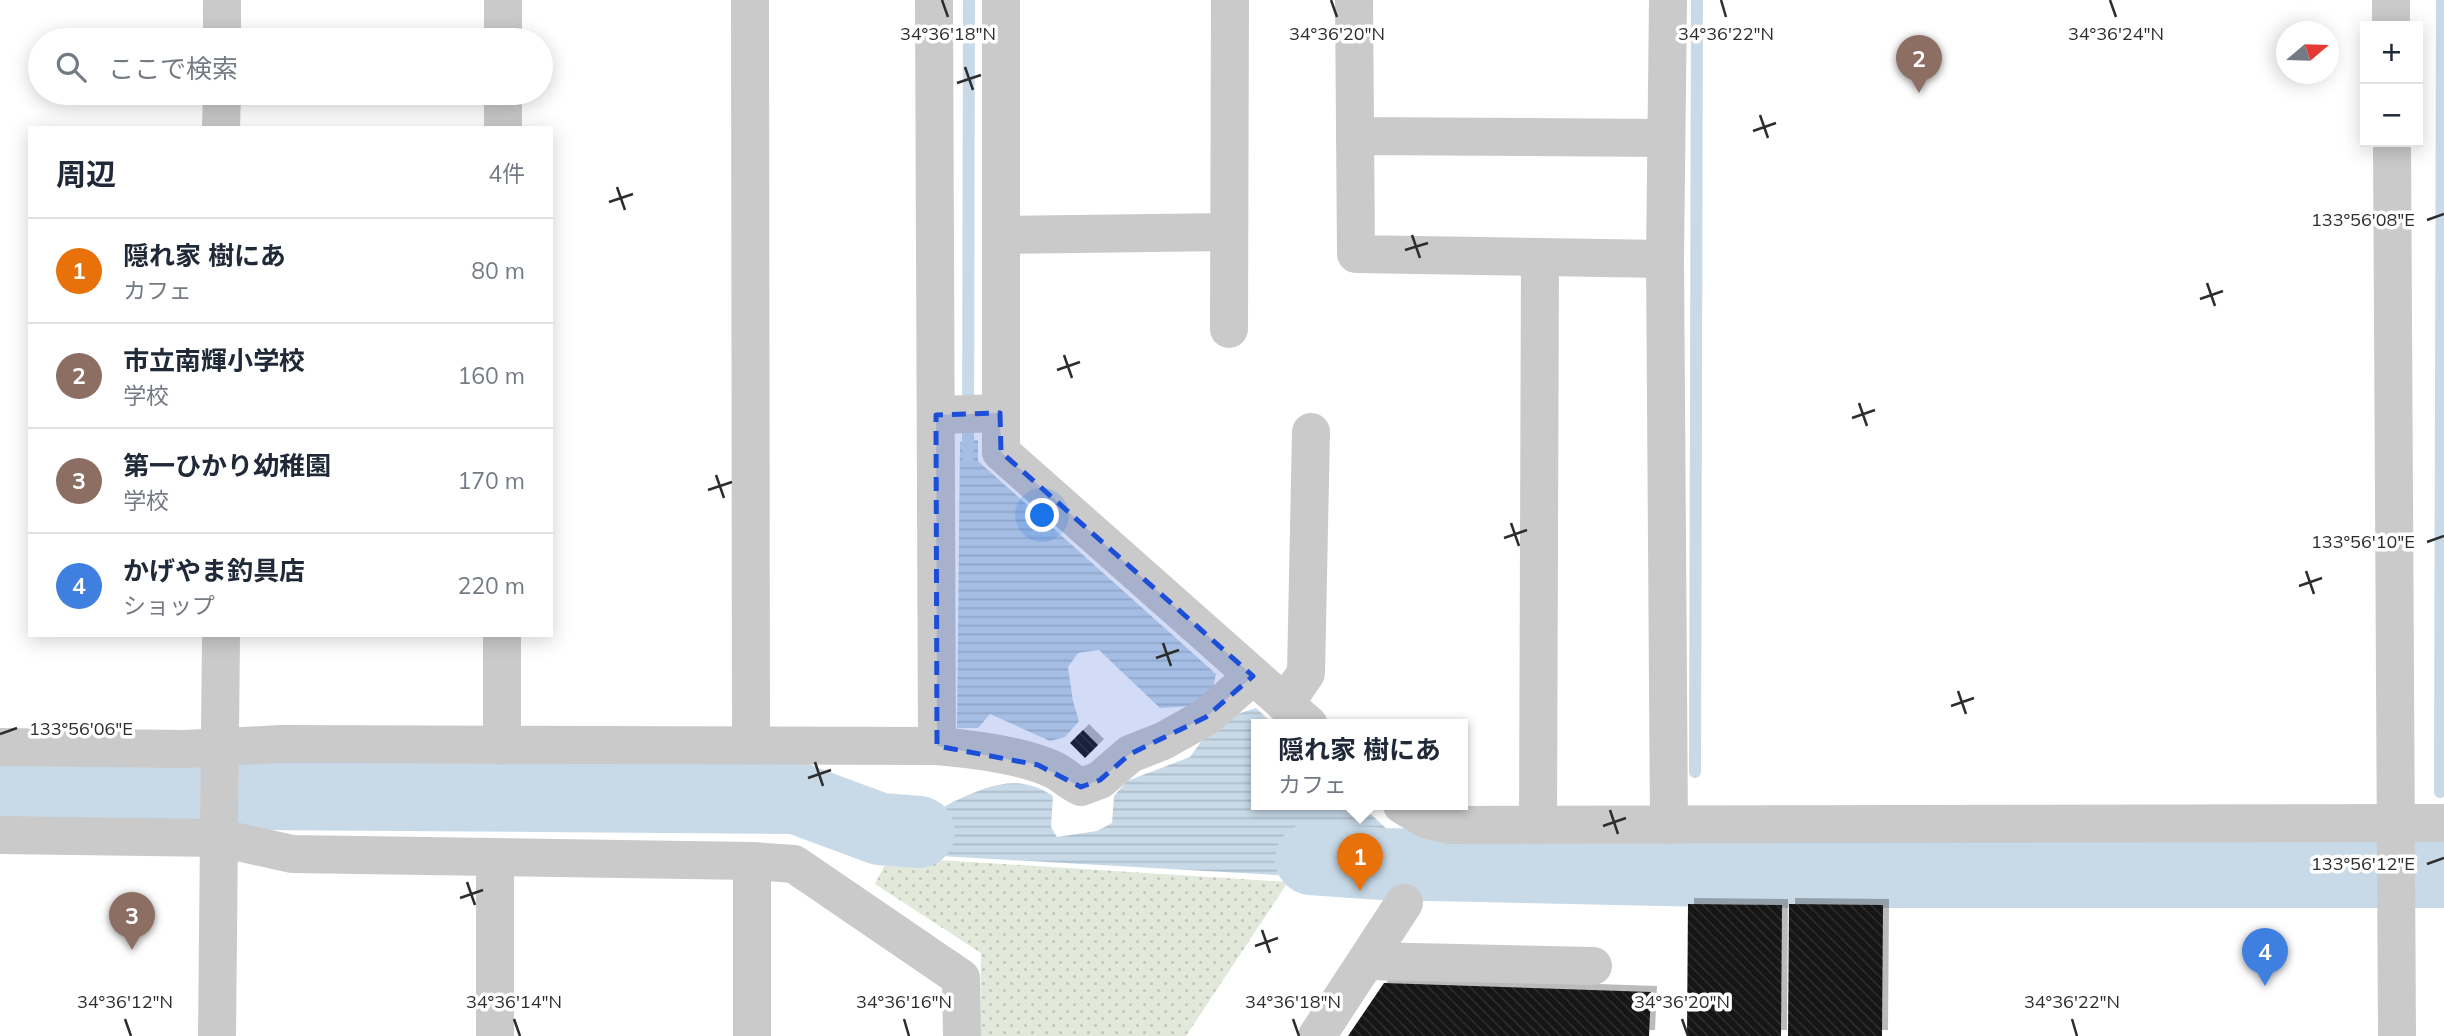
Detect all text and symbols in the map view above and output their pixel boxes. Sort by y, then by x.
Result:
north arrow [2276,21,2339,84]
map controls [2360,21,2423,147]
button: + [2360,21,2423,84]
text: 34°36'18"N [900,22,996,45]
text: 34°36'20"N [1289,22,1385,45]
text: 34°36'22"N [1678,22,1774,45]
text: 34°36'24"N [2068,22,2164,45]
search box [28,28,553,105]
pin: 2 [1896,35,1942,93]
icon: search [52,48,90,86]
text: ここで検索 [108,52,238,85]
button: − [2360,84,2423,147]
text: 周辺 [56,155,116,193]
text: 4件 [488,159,525,188]
text: 133°56'08"E [2311,208,2415,231]
text: 隠れ家 樹にあ [123,239,286,272]
text: 1 [72,256,86,285]
text: 80 m [471,256,525,285]
text: カフェ [123,276,192,305]
text: 市立南輝小学校 [123,344,305,377]
text: 2 [72,361,86,390]
text: 160 m [457,361,525,390]
text: 学校 [123,381,169,410]
text: 第一ひかり幼稚園 [123,449,331,482]
text: 3 [72,466,86,495]
text: 170 m [457,466,525,495]
text: 学校 [123,486,169,515]
your location [1025,498,1059,532]
text: 133°56'10"E [2311,530,2415,553]
text: かげやま釣具店 [123,554,305,587]
text: 4 [72,571,86,600]
text: 220 m [457,571,525,600]
text: ショップ [123,591,215,620]
text: 133°56'06"E [29,717,133,740]
popup [1251,719,1468,810]
text: 隠れ家 樹にあ [1278,733,1441,766]
text: カフェ [1278,770,1347,799]
pin: 1 [1337,833,1383,891]
text: 133°56'12"E [2311,852,2415,875]
pin: 3 [109,892,155,950]
pin: 4 [2242,928,2288,986]
text: 34°36'12"N [77,990,173,1013]
text: 34°36'14"N [466,990,562,1013]
text: 34°36'16"N [856,990,952,1013]
text: 34°36'18"N [1245,990,1341,1013]
text: 34°36'20"N [1634,990,1730,1013]
text: 34°36'22"N [2024,990,2120,1013]

